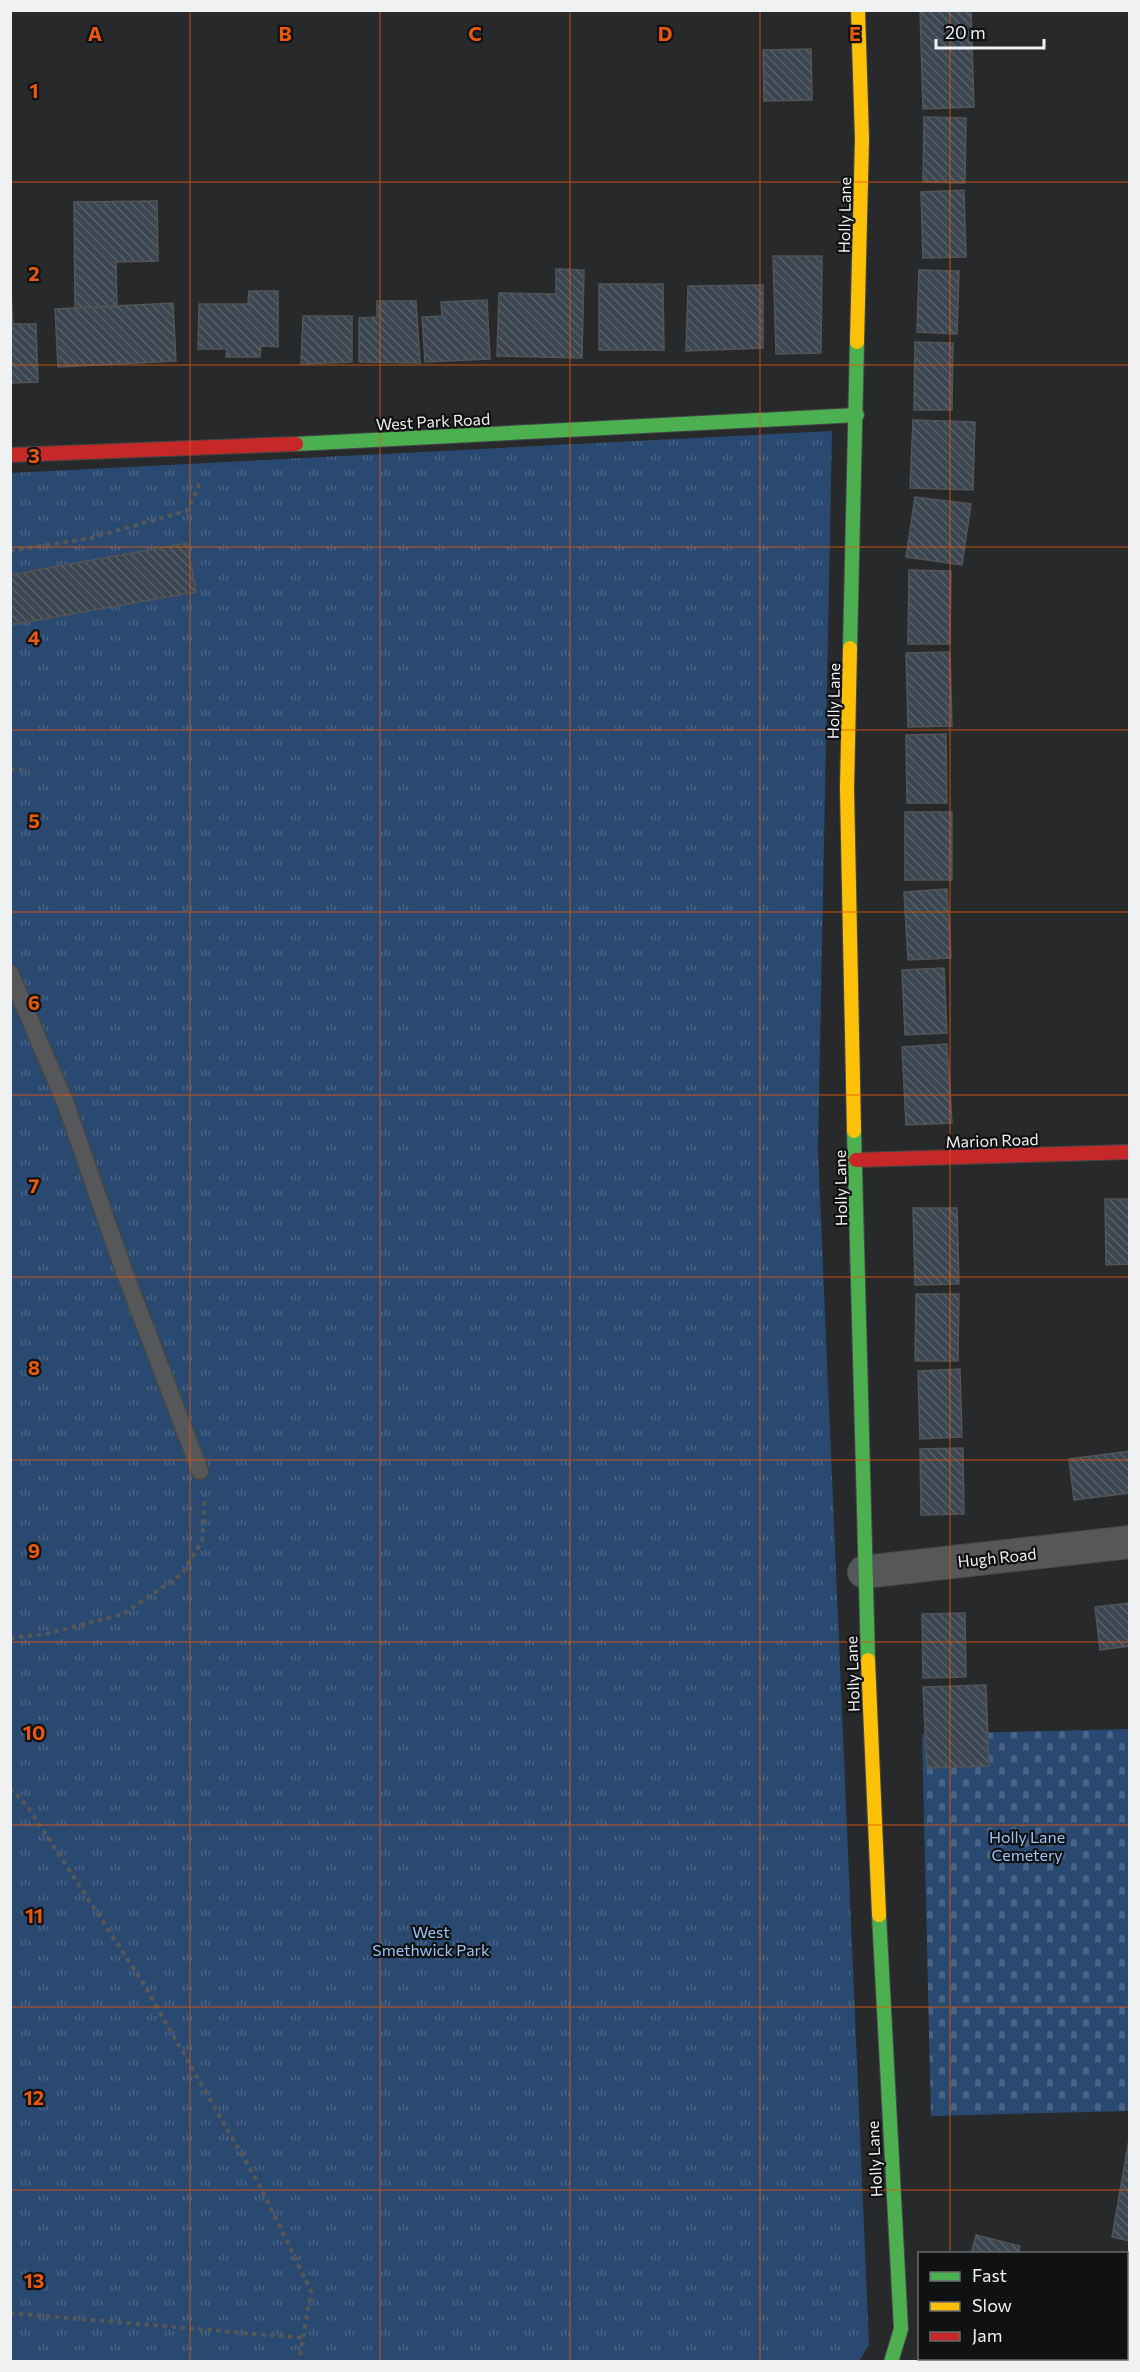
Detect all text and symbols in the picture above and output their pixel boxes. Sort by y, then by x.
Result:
scale bar [936,12,1044,50]
text: A [88,21,102,45]
text: B [278,21,292,45]
text: C [468,21,482,45]
text: D [658,21,672,45]
text: E [849,21,861,45]
text: 20 m [945,21,986,43]
text: 1 [29,78,39,102]
street label: Holly Lane [834,177,854,253]
text: 2 [28,261,40,285]
street label: West Park Road [375,409,491,433]
text: 3 [28,443,40,467]
text: 4 [28,625,40,649]
street label: Holly Lane [823,663,843,739]
text: 5 [28,808,40,832]
text: 6 [28,990,40,1014]
street label: Marion Road [945,1129,1039,1151]
street label: Holly Lane [830,1150,850,1226]
text: 7 [29,1173,40,1197]
text: 8 [28,1355,40,1379]
text: 9 [28,1538,40,1562]
street label: Hugh Road [957,1543,1037,1571]
street label: Holly Lane [841,1636,863,1712]
text: 10 [23,1720,45,1744]
park label: Holly Lane Cemetery [989,1827,1065,1864]
text: 11 [25,1903,43,1927]
park label: West Smethwick Park [372,1922,490,1959]
text: 12 [24,2085,44,2109]
street label: Holly Lane [863,2120,885,2198]
legend [918,2252,1128,2360]
text: Fast [972,2264,1007,2286]
text: 13 [24,2268,44,2292]
text: Slow [972,2294,1012,2316]
text: Jam [972,2324,1002,2346]

